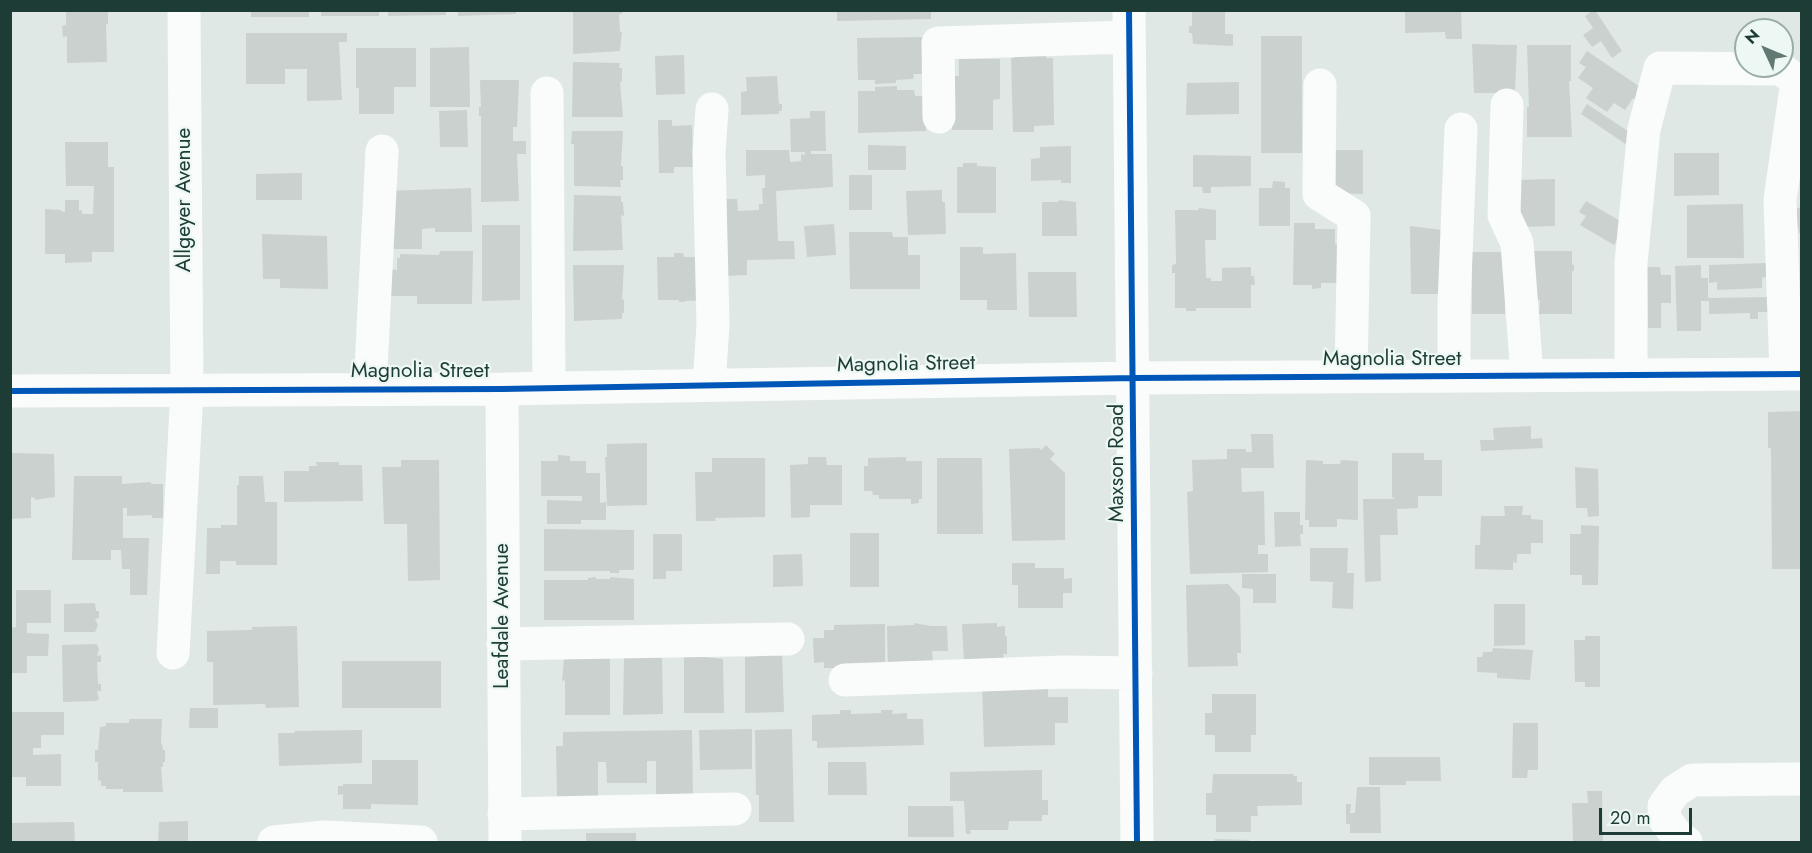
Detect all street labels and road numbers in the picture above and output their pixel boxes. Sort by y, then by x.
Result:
street label: Allgeyer Avenue [172,128,198,272]
street label: Magnolia Street [1323,347,1461,373]
street label: Magnolia Street [837,351,975,379]
street label: Magnolia Street [351,359,489,385]
street label: Maxson Road [1105,404,1131,522]
street label: Leafdale Avenue [490,543,516,689]

